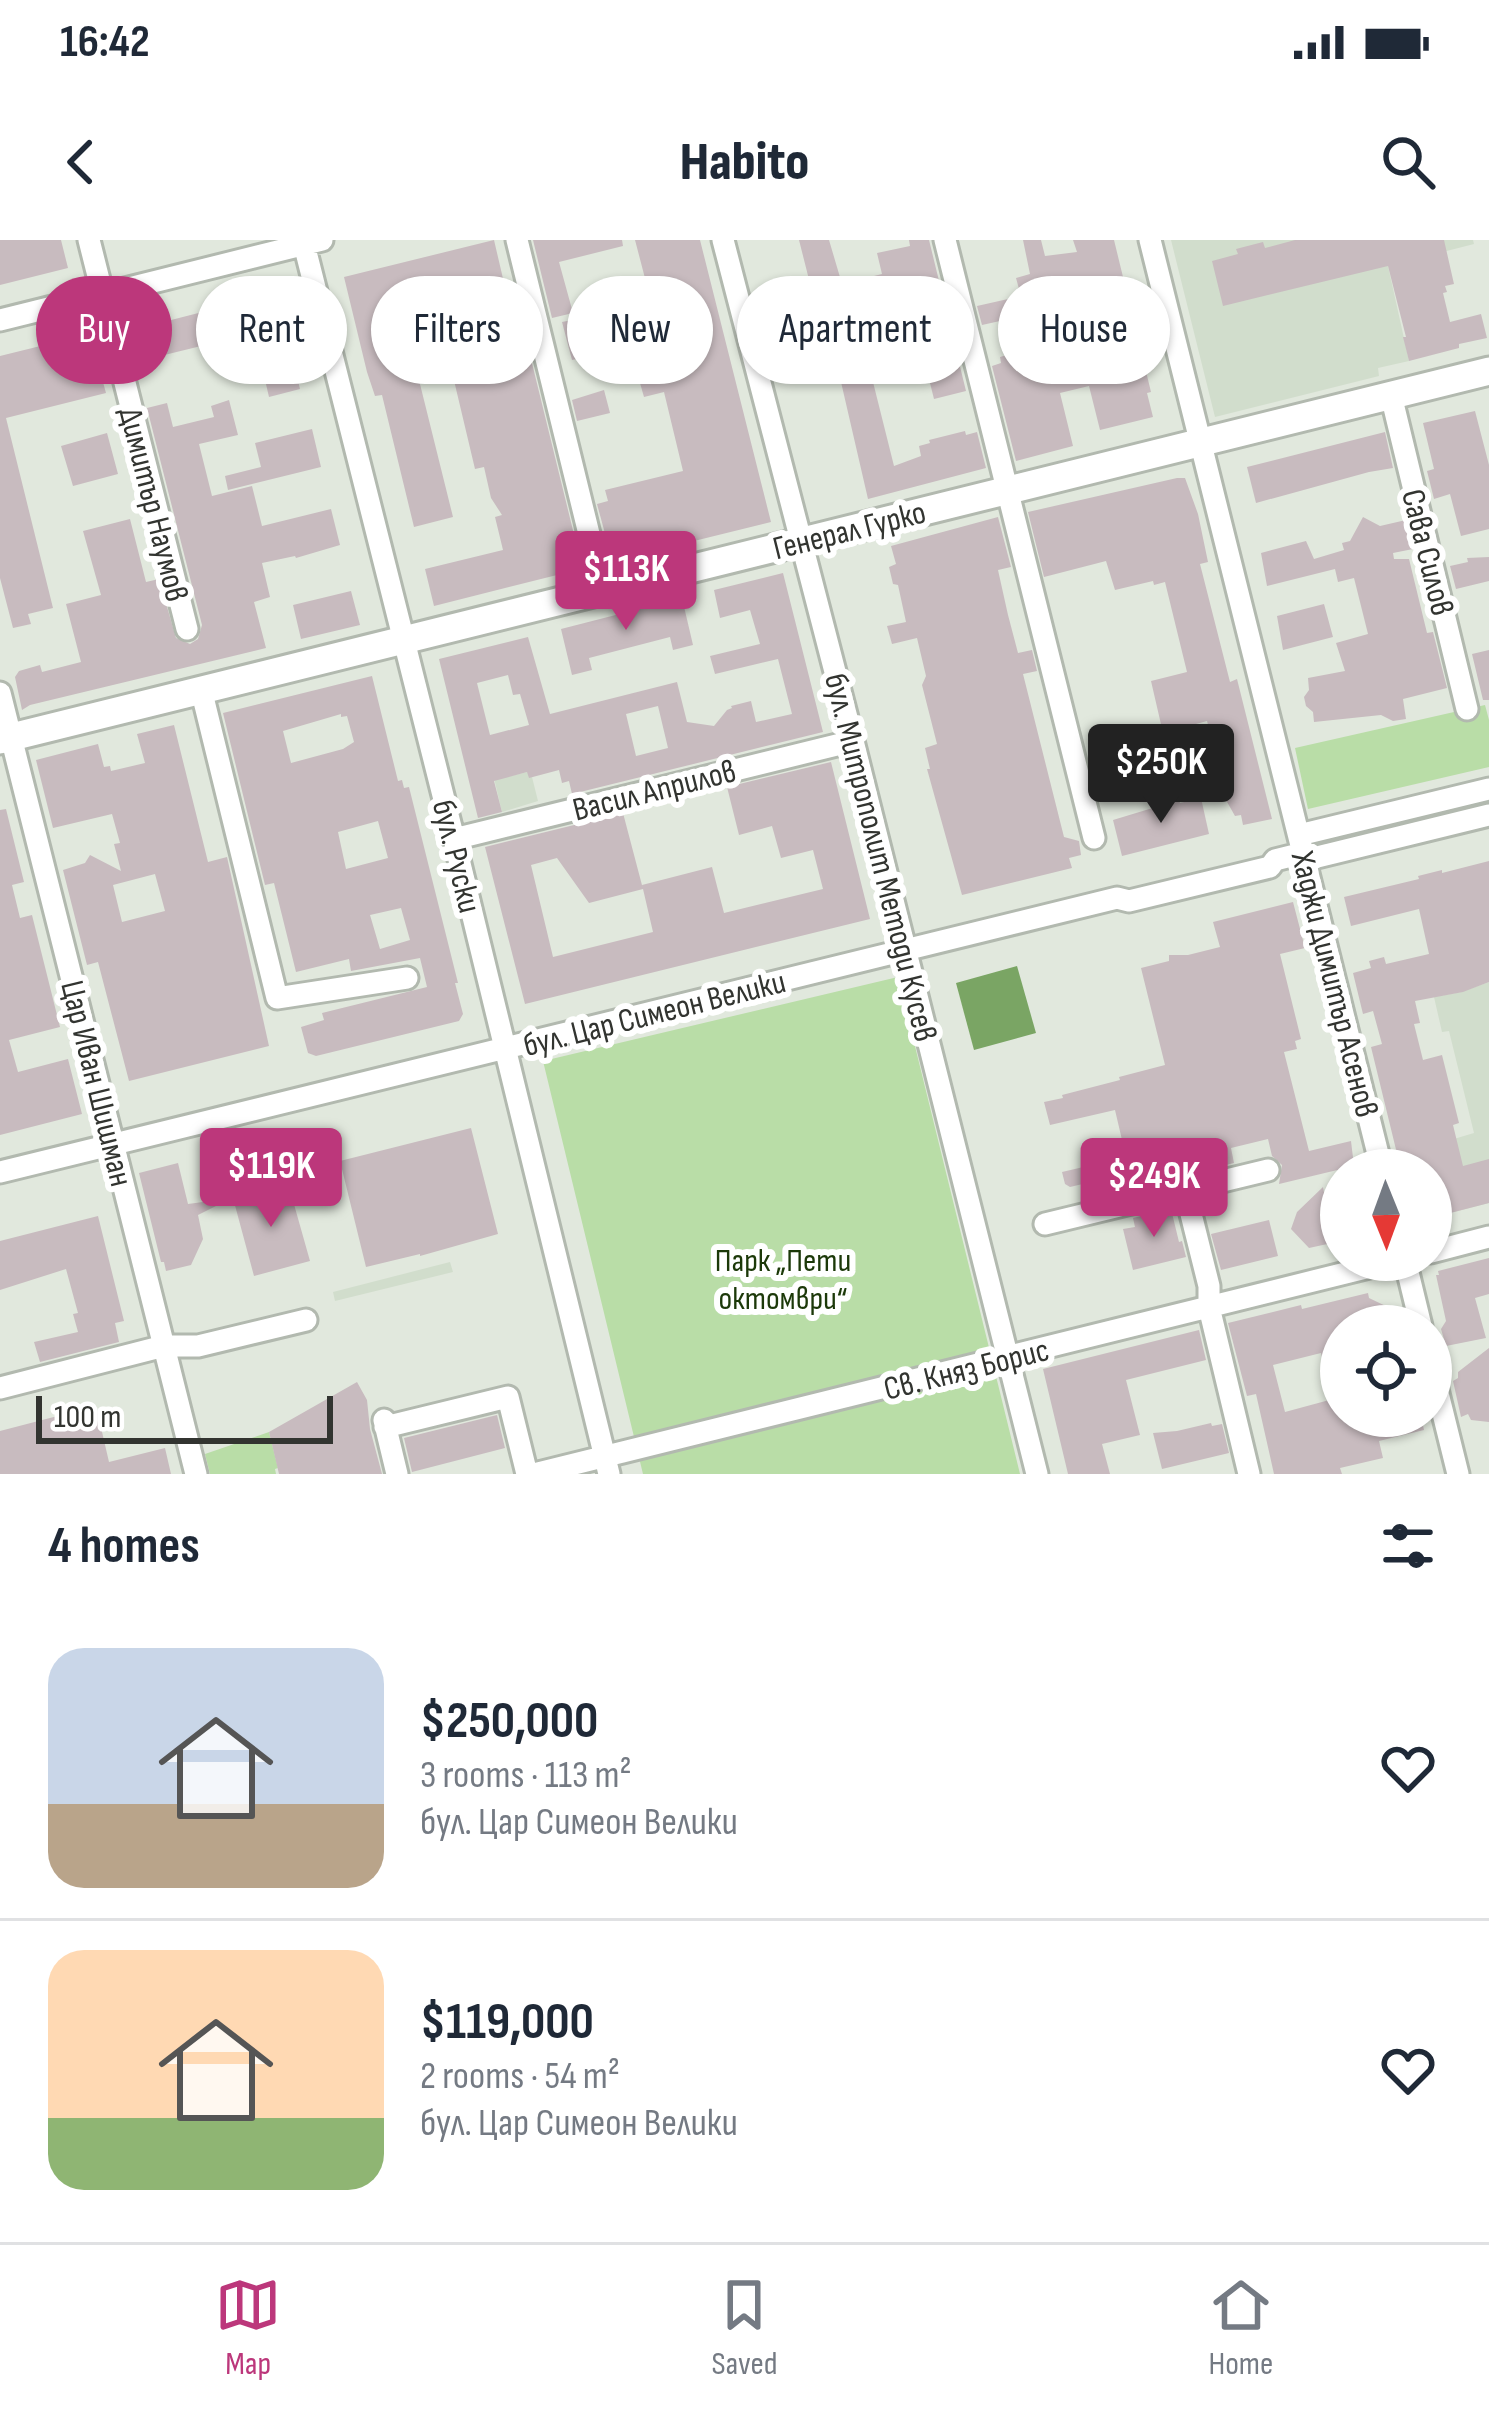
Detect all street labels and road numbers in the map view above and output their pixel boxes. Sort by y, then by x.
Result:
street label: Димитър Наумов [110,403,197,606]
street label: Сава Силов [1392,485,1462,620]
street label: Генерал Гурко [769,493,930,569]
street label: бул. Митрополит Методи Кусев [815,669,945,1046]
street label: Васил Априлов [569,751,740,831]
street label: бул. Руски [423,796,489,917]
street label: Хаджи Димитър Асенов [1281,847,1386,1121]
street label: бул. Цар Симеон Велики [519,962,790,1066]
street label: Цар Иван Шишман [51,976,141,1190]
street label: Св. Княз Борис [880,1330,1053,1410]

